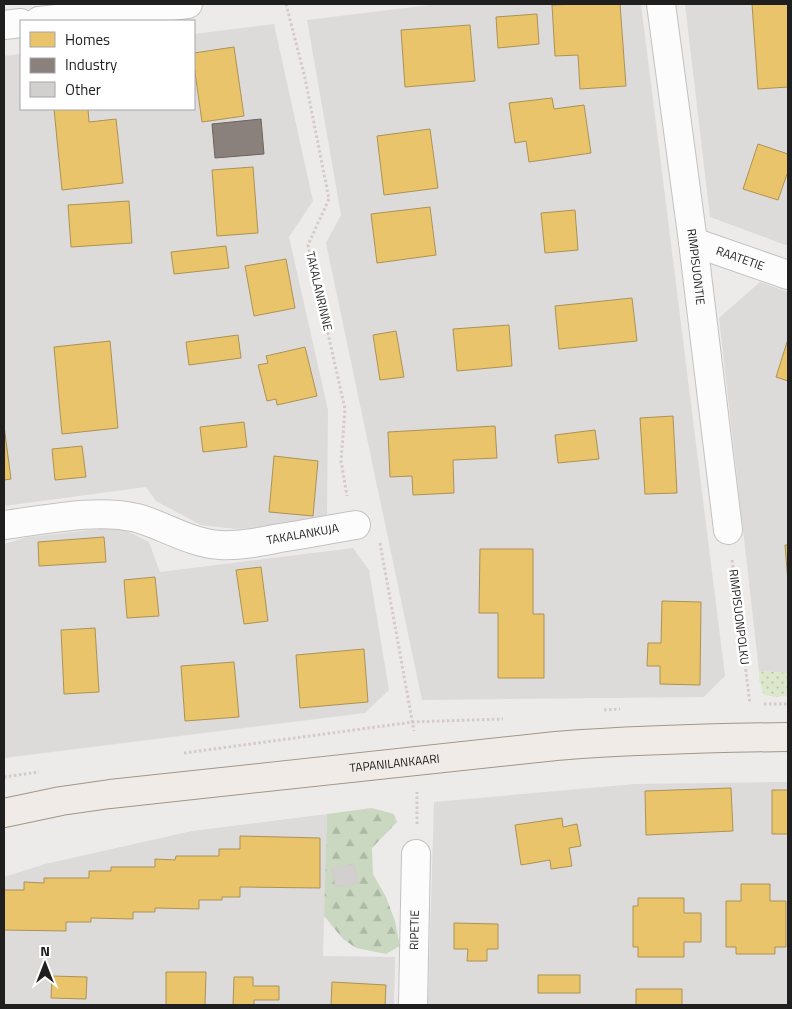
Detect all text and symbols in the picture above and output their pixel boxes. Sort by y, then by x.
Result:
legend [20,20,195,110]
text: Homes [65,28,110,51]
text: Industry [65,53,117,76]
text: Other [65,78,101,101]
street label: RIMPISUONTIE [682,227,711,306]
street label: RAATETIE [714,241,767,275]
street label: TAKALANRINNE [301,249,338,333]
street label: TAKALANKUJA [265,518,340,549]
street label: RIMPISUONPOLKU [724,568,755,666]
street label: TAPANILANKAARI [349,749,441,777]
street label: RIPETIE [404,909,424,950]
north arrow [20,939,70,989]
text: N [40,940,50,961]

